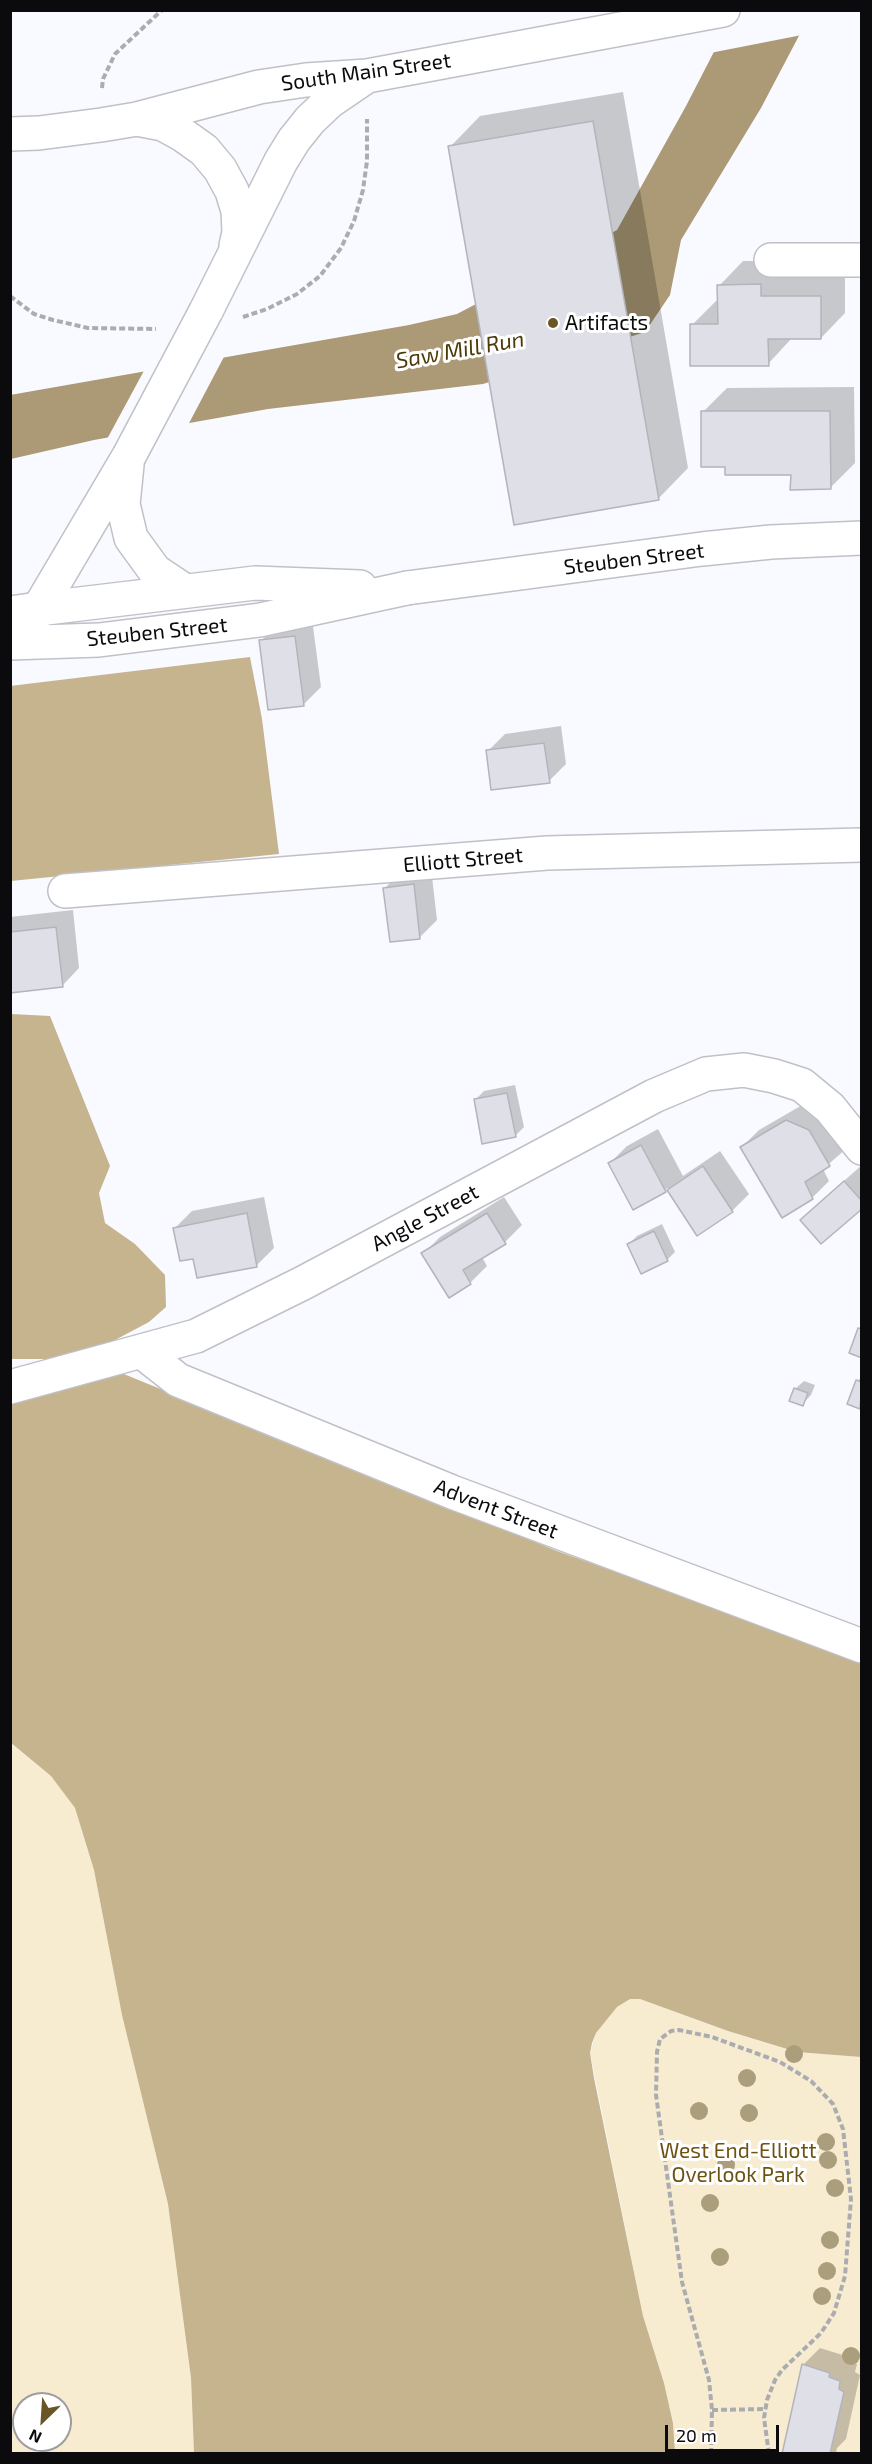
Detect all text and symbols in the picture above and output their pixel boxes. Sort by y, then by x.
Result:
street label: South Main Street [280,48,452,96]
place label: Artifacts [565,310,648,336]
marker: Artifacts [546,316,560,330]
water label: Saw Mill Run [394,326,526,374]
street label: Steuben Street [562,538,706,580]
street label: Steuben Street [85,612,229,652]
street label: Elliott Street [402,842,524,878]
street label: Angle Street [367,1179,483,1257]
street label: Advent Street [431,1474,561,1544]
park label: West End-Elliott Overlook Park [660,2138,816,2188]
north arrow [12,2392,72,2452]
scale bar [668,2413,782,2451]
text: 20 m [676,2424,717,2446]
text: N [26,2426,44,2448]

